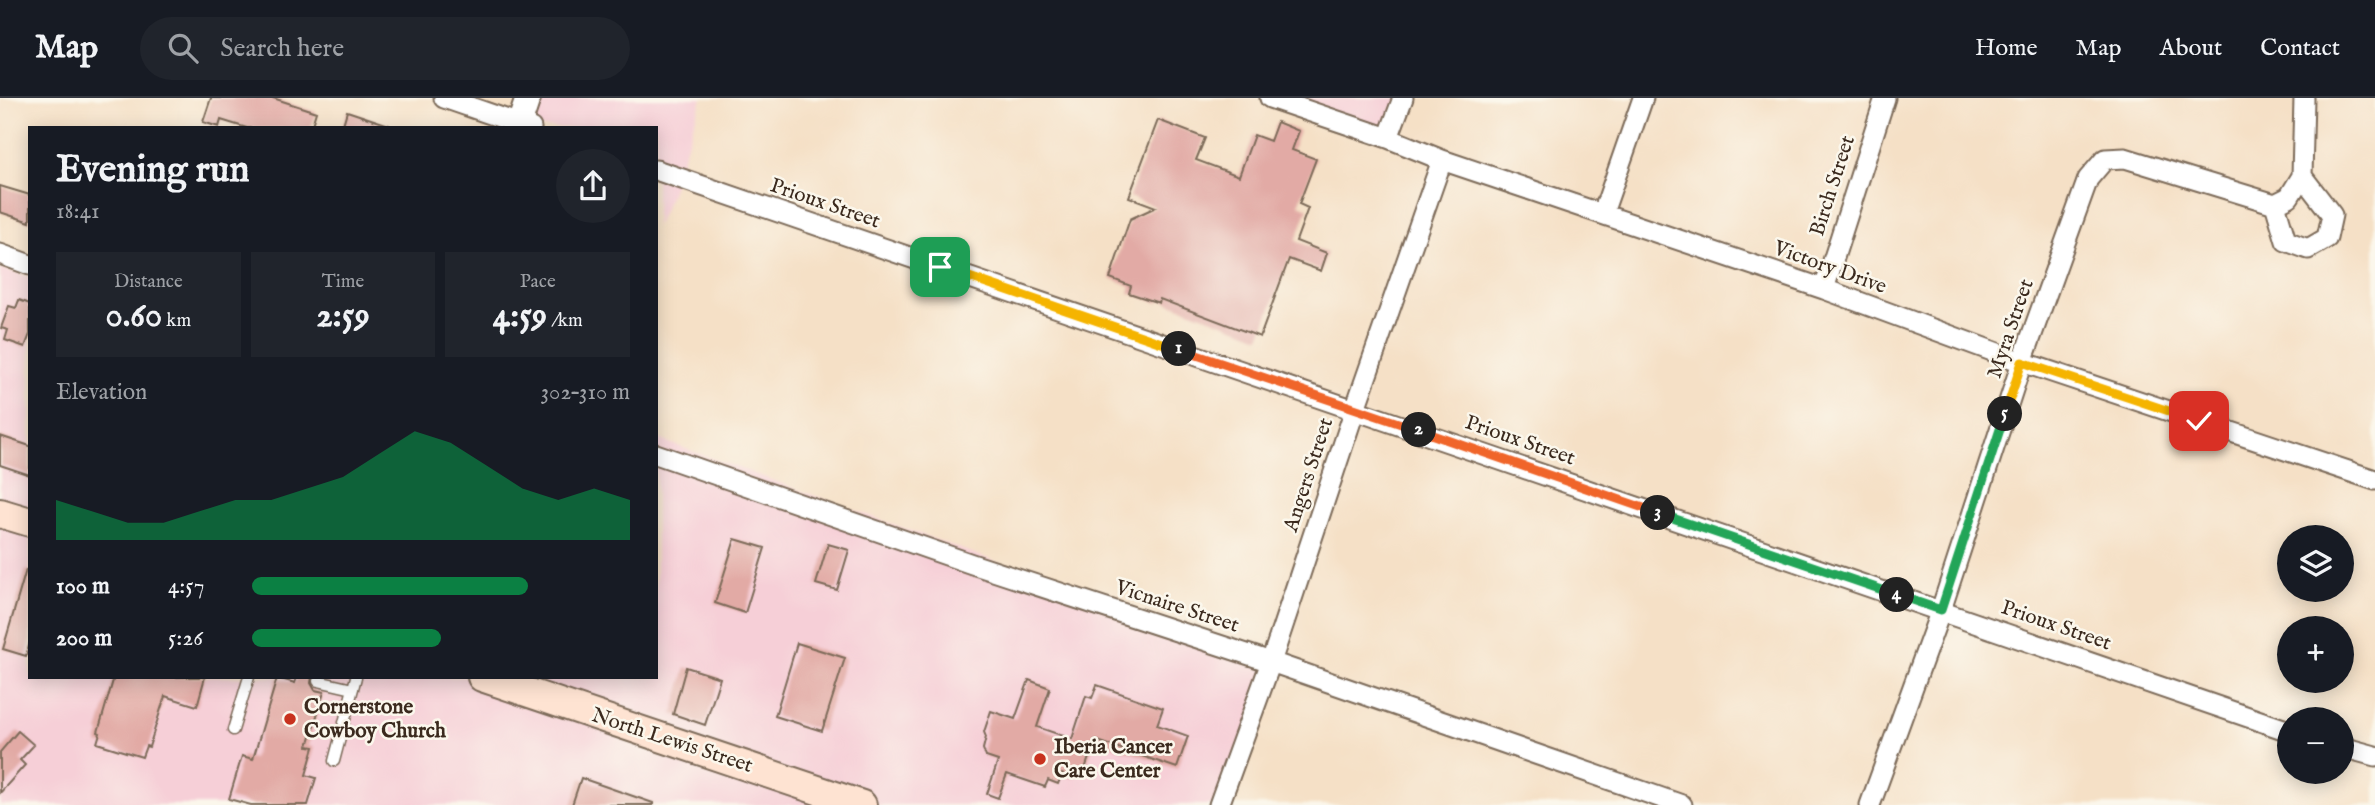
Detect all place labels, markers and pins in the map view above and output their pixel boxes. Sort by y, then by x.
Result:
pin [910,237,970,297]
pin: 1 [1162,331,1196,366]
pin [2169,391,2229,451]
pin: 5 [1988,396,2022,432]
pin: 2 [1402,412,1436,448]
pin: 3 [1640,496,1676,530]
pin: 4 [1880,578,1914,612]
place label: Cornerstone Cowboy Church [304,694,447,745]
marker: Cornerstone Cowboy Church [282,711,298,727]
place label: Iberia Cancer Care Center [1054,734,1173,785]
marker: Iberia Cancer Care Center [1032,751,1048,767]

